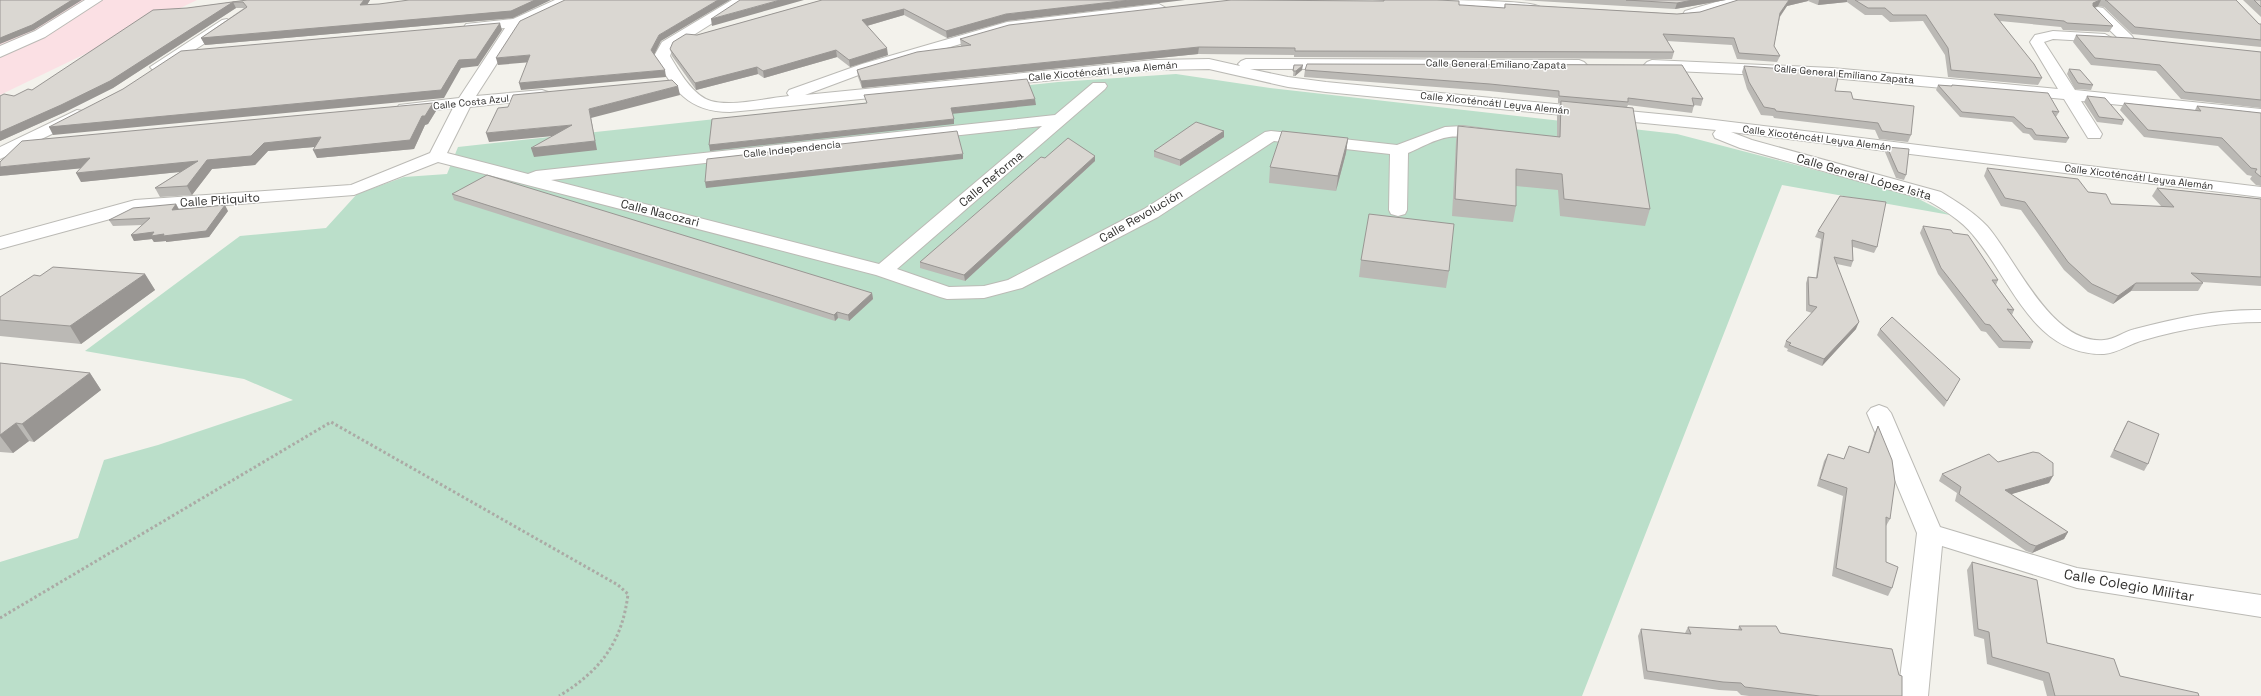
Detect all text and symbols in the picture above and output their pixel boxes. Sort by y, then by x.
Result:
street label: Calle General Emiliano Zapata [1426,56,1567,72]
street label: Calle Xicoténcátl Leyva Alemán [1028,58,1178,84]
street label: Calle General Emiliano Zapata [1773,61,1915,87]
street label: Calle Xicoténcátl Leyva Alemán [1420,89,1570,117]
street label: Calle Costa Azul [432,92,510,112]
street label: Calle Xicoténcátl Leyva Alemán [1742,122,1892,154]
street label: Calle Independencia [743,137,841,161]
street label: Calle Reforma [955,147,1027,211]
street label: Calle General López Isita [1795,150,1934,204]
street label: Calle Xicoténcátl Leyva Alemán [2064,161,2214,193]
street label: Calle Revolución [1096,186,1186,246]
street label: Calle Pitiquito [180,189,260,211]
street label: Calle Nacozari [619,196,701,230]
street label: Calle Colegio Militar [2062,565,2196,605]

